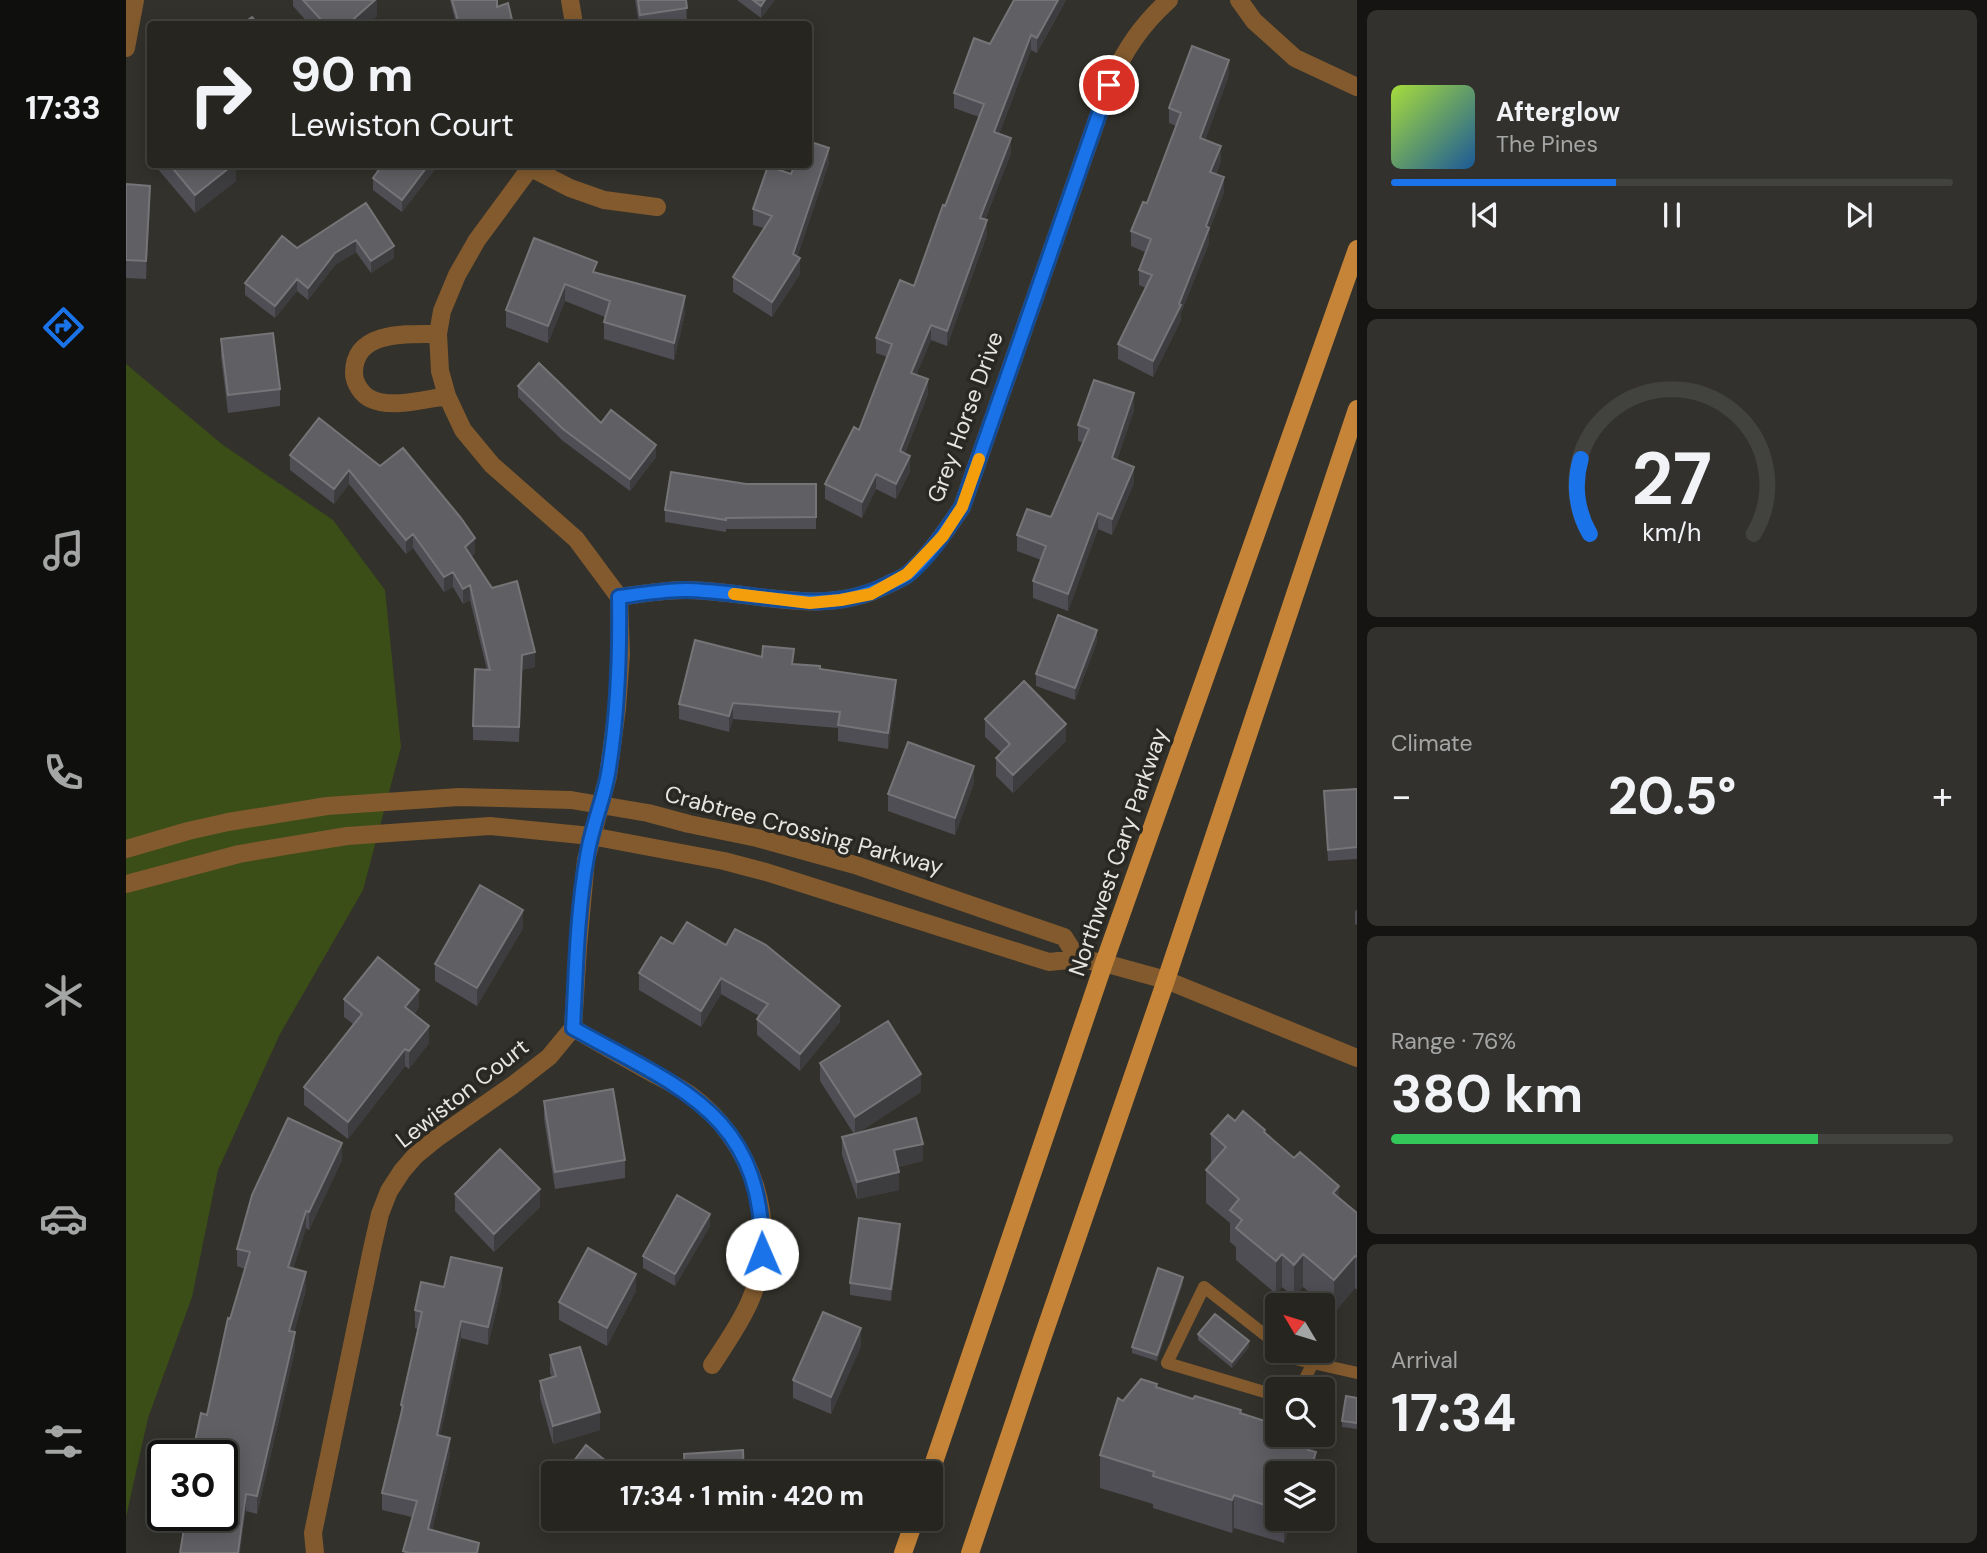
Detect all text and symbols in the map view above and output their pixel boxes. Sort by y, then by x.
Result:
text: 90 m [290,42,413,106]
icon: right [175,49,266,140]
pin [1079,55,1139,115]
icon: arrive [1090,66,1128,104]
text: 17:33 [25,87,101,129]
text: Afterglow [1496,95,1620,129]
text: Lewiston Court [290,104,514,146]
text: The Pines [1496,129,1598,159]
icon: previous [1466,196,1504,234]
icon: pause [1653,196,1691,234]
icon: next [1840,196,1878,234]
icon: directions [39,303,88,352]
street label: Grey Horse Drive [920,327,1010,507]
text: 27 [1632,432,1712,527]
text: km/h [1642,516,1702,549]
icon: music [39,526,88,575]
street label: Northwest Cary Parkway [1061,724,1175,980]
text: Climate [1391,728,1473,758]
icon: phone [39,748,88,797]
text: 20.5° [1608,762,1736,830]
text: − [1391,771,1412,821]
text: + [1932,771,1953,821]
street label: Crabtree Crossing Parkway [661,778,947,882]
icon: climate [39,971,88,1020]
text: Range · 76% [1391,1026,1516,1056]
street label: Lewiston Court [389,1032,535,1154]
text: 380 km [1391,1060,1583,1128]
icon: car [39,1194,88,1243]
position arrow [725,1217,799,1291]
north arrow [1265,1293,1335,1363]
map controls [1265,1293,1335,1531]
text: Arrival [1391,1345,1458,1375]
button: search [1265,1377,1335,1447]
text: 17:34 [1391,1379,1516,1447]
icon: filters [39,1417,88,1466]
speed limit sign: 30 [147,1440,238,1531]
button: layers [1265,1461,1335,1531]
text: 17:34 · 1 min · 420 m [620,1479,864,1513]

